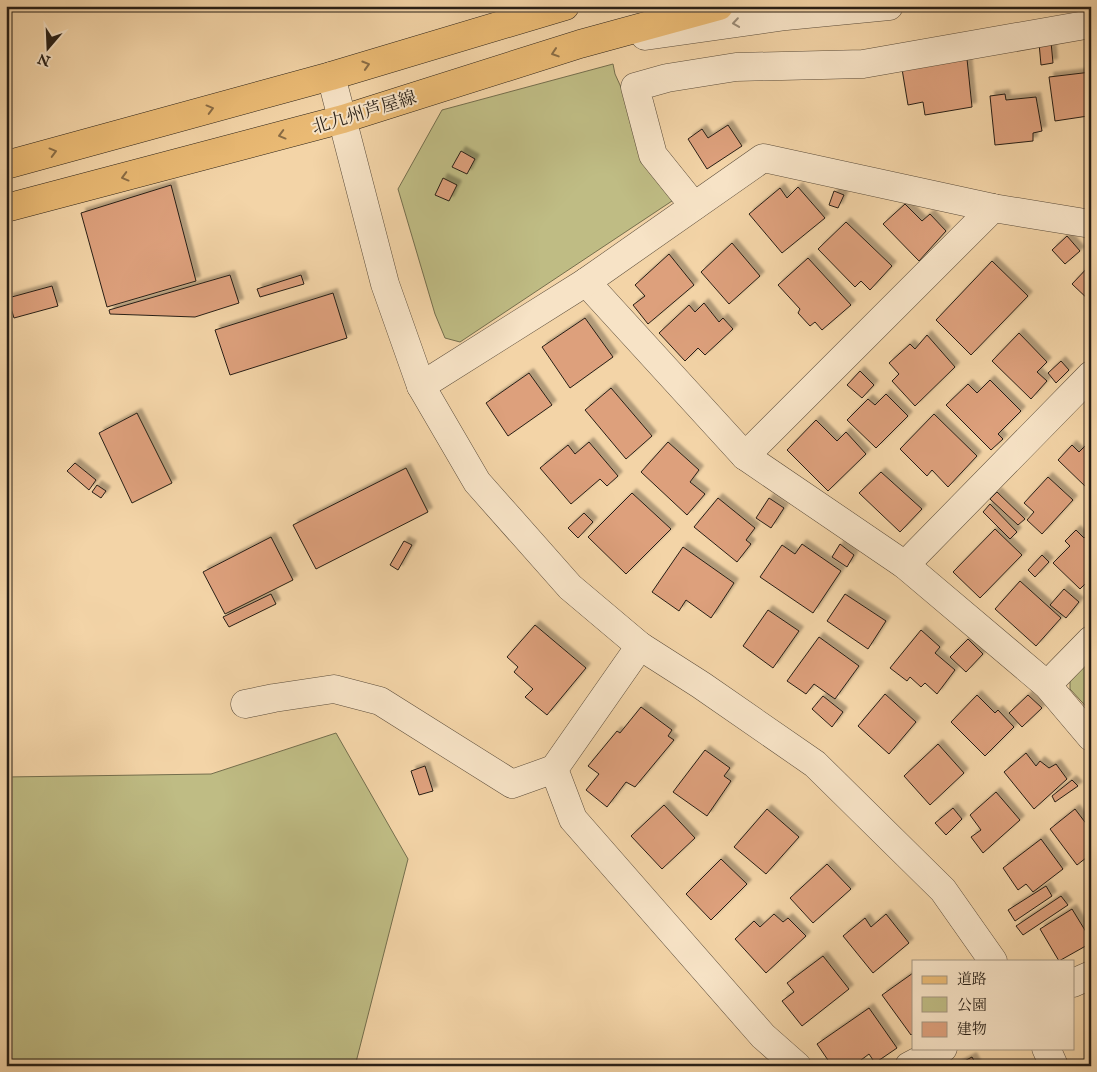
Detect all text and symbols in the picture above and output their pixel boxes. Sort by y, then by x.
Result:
one-way arrow [732,17,740,28]
north arrow [22,22,72,72]
one-way arrow [551,47,559,57]
text: N [35,49,54,70]
one-way arrow [362,61,370,71]
street label: 北九州芦屋線 [309,87,419,140]
one-way arrow [206,104,214,115]
one-way arrow [278,130,286,140]
one-way arrow [49,147,58,158]
one-way arrow [121,171,129,181]
legend [912,960,1074,1050]
text: 道路 [957,970,987,989]
text: 公園 [957,996,987,1015]
text: 建物 [957,1020,987,1039]

